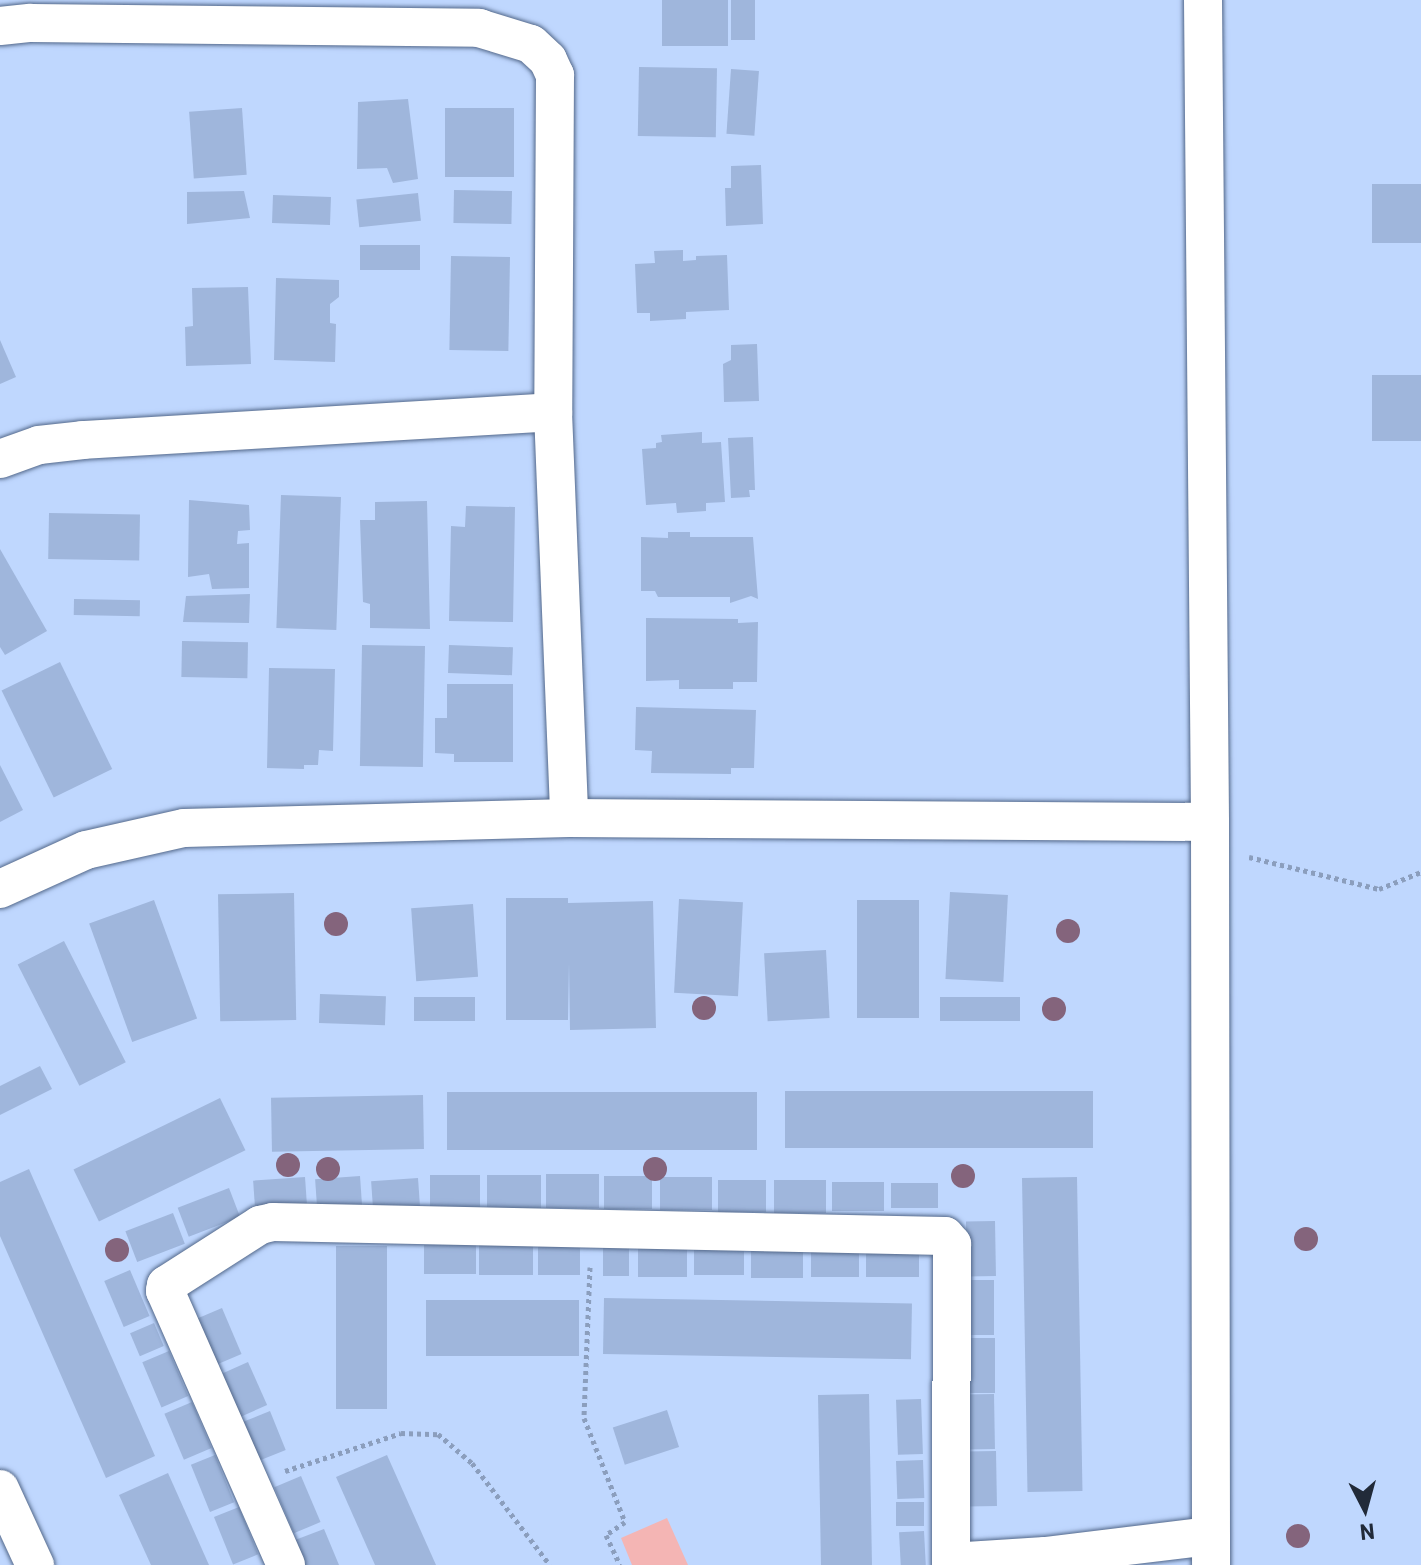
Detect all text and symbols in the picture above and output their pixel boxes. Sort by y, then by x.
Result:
north arrow [1325,1469,1405,1549]
text: N [1359,1519,1376,1547]

